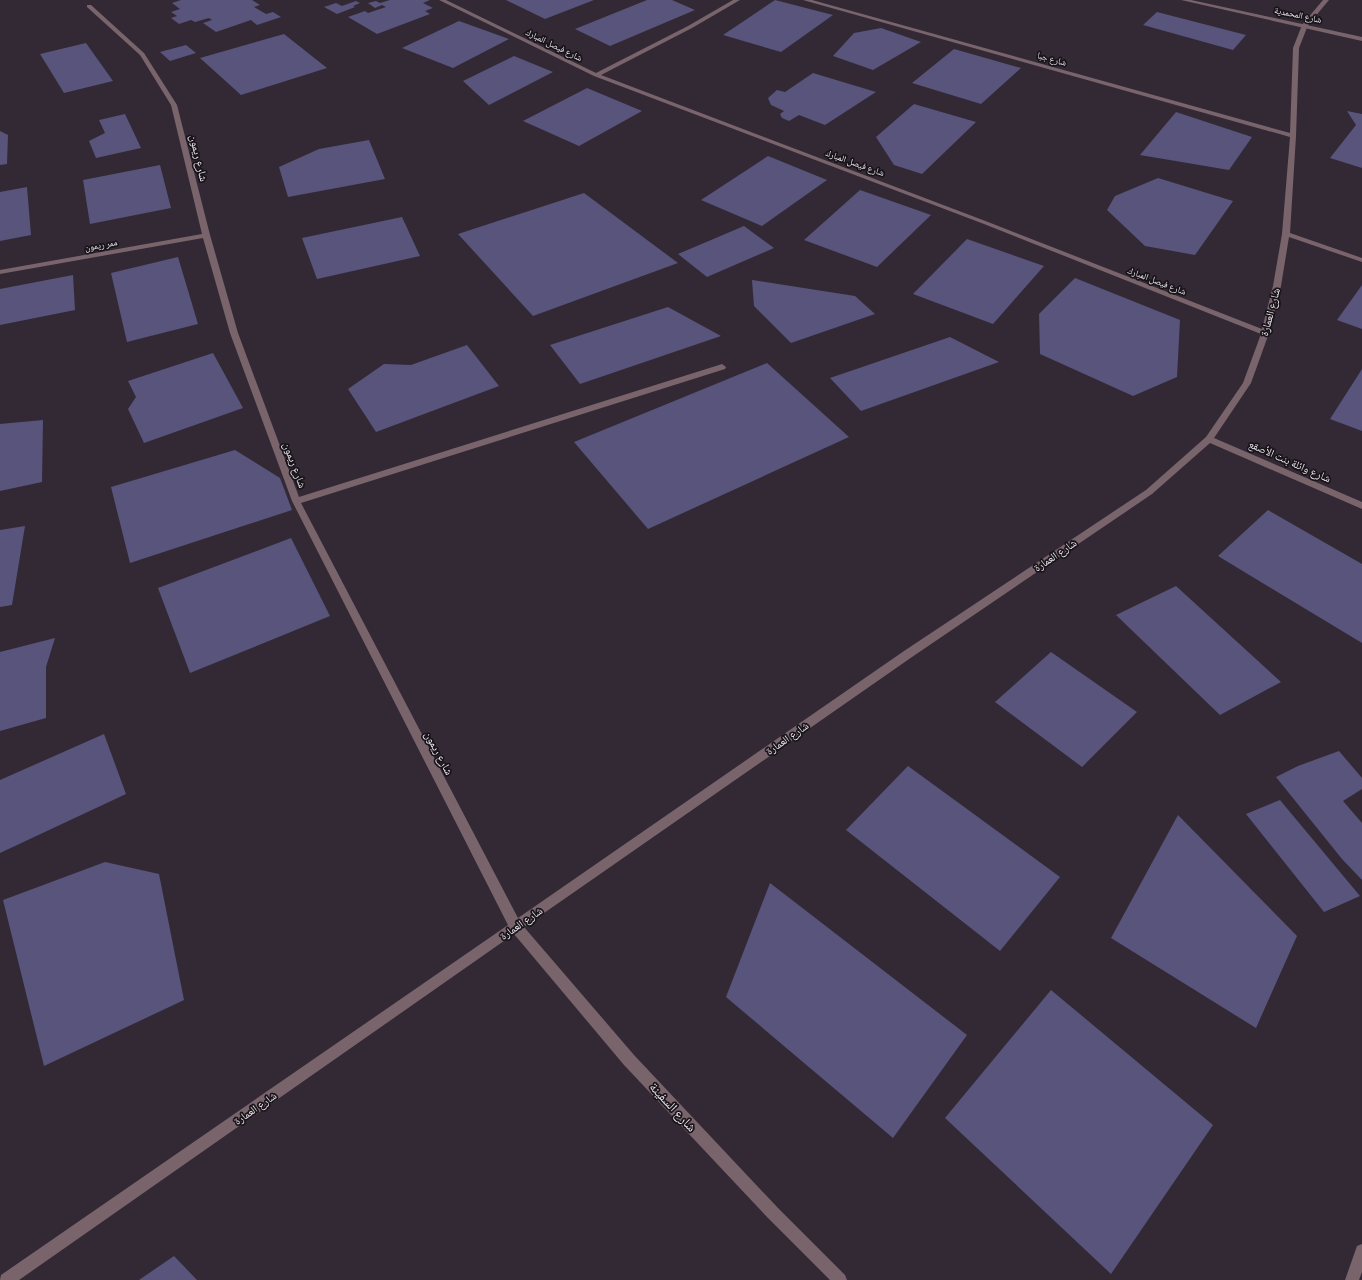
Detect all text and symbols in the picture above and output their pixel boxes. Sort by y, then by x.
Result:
street label: شارع المحمدية [1273,4,1323,26]
street label: شارع فيصل المبارك [524,26,584,64]
street label: شارع جبا [1036,49,1068,69]
street label: شارع ريمون [187,133,211,183]
street label: شارع فيصل المبارك [824,147,886,179]
street label: ممر ريمون [84,236,118,254]
street label: شارع فيصل المبارك [1126,264,1188,298]
street label: شارع العمارة [1257,287,1283,337]
street label: شارع وائلة بنت الأصقع [1247,437,1333,485]
street label: شارع ريمون [280,440,310,490]
street label: شارع العمارة [1031,536,1079,574]
street label: شارع العمارة [763,718,811,758]
street label: شارع ريمون [422,729,456,777]
street label: شارع العمارة [497,903,545,943]
street label: شارع السفينة [645,1079,700,1136]
street label: شارع العمارة [231,1088,279,1128]

